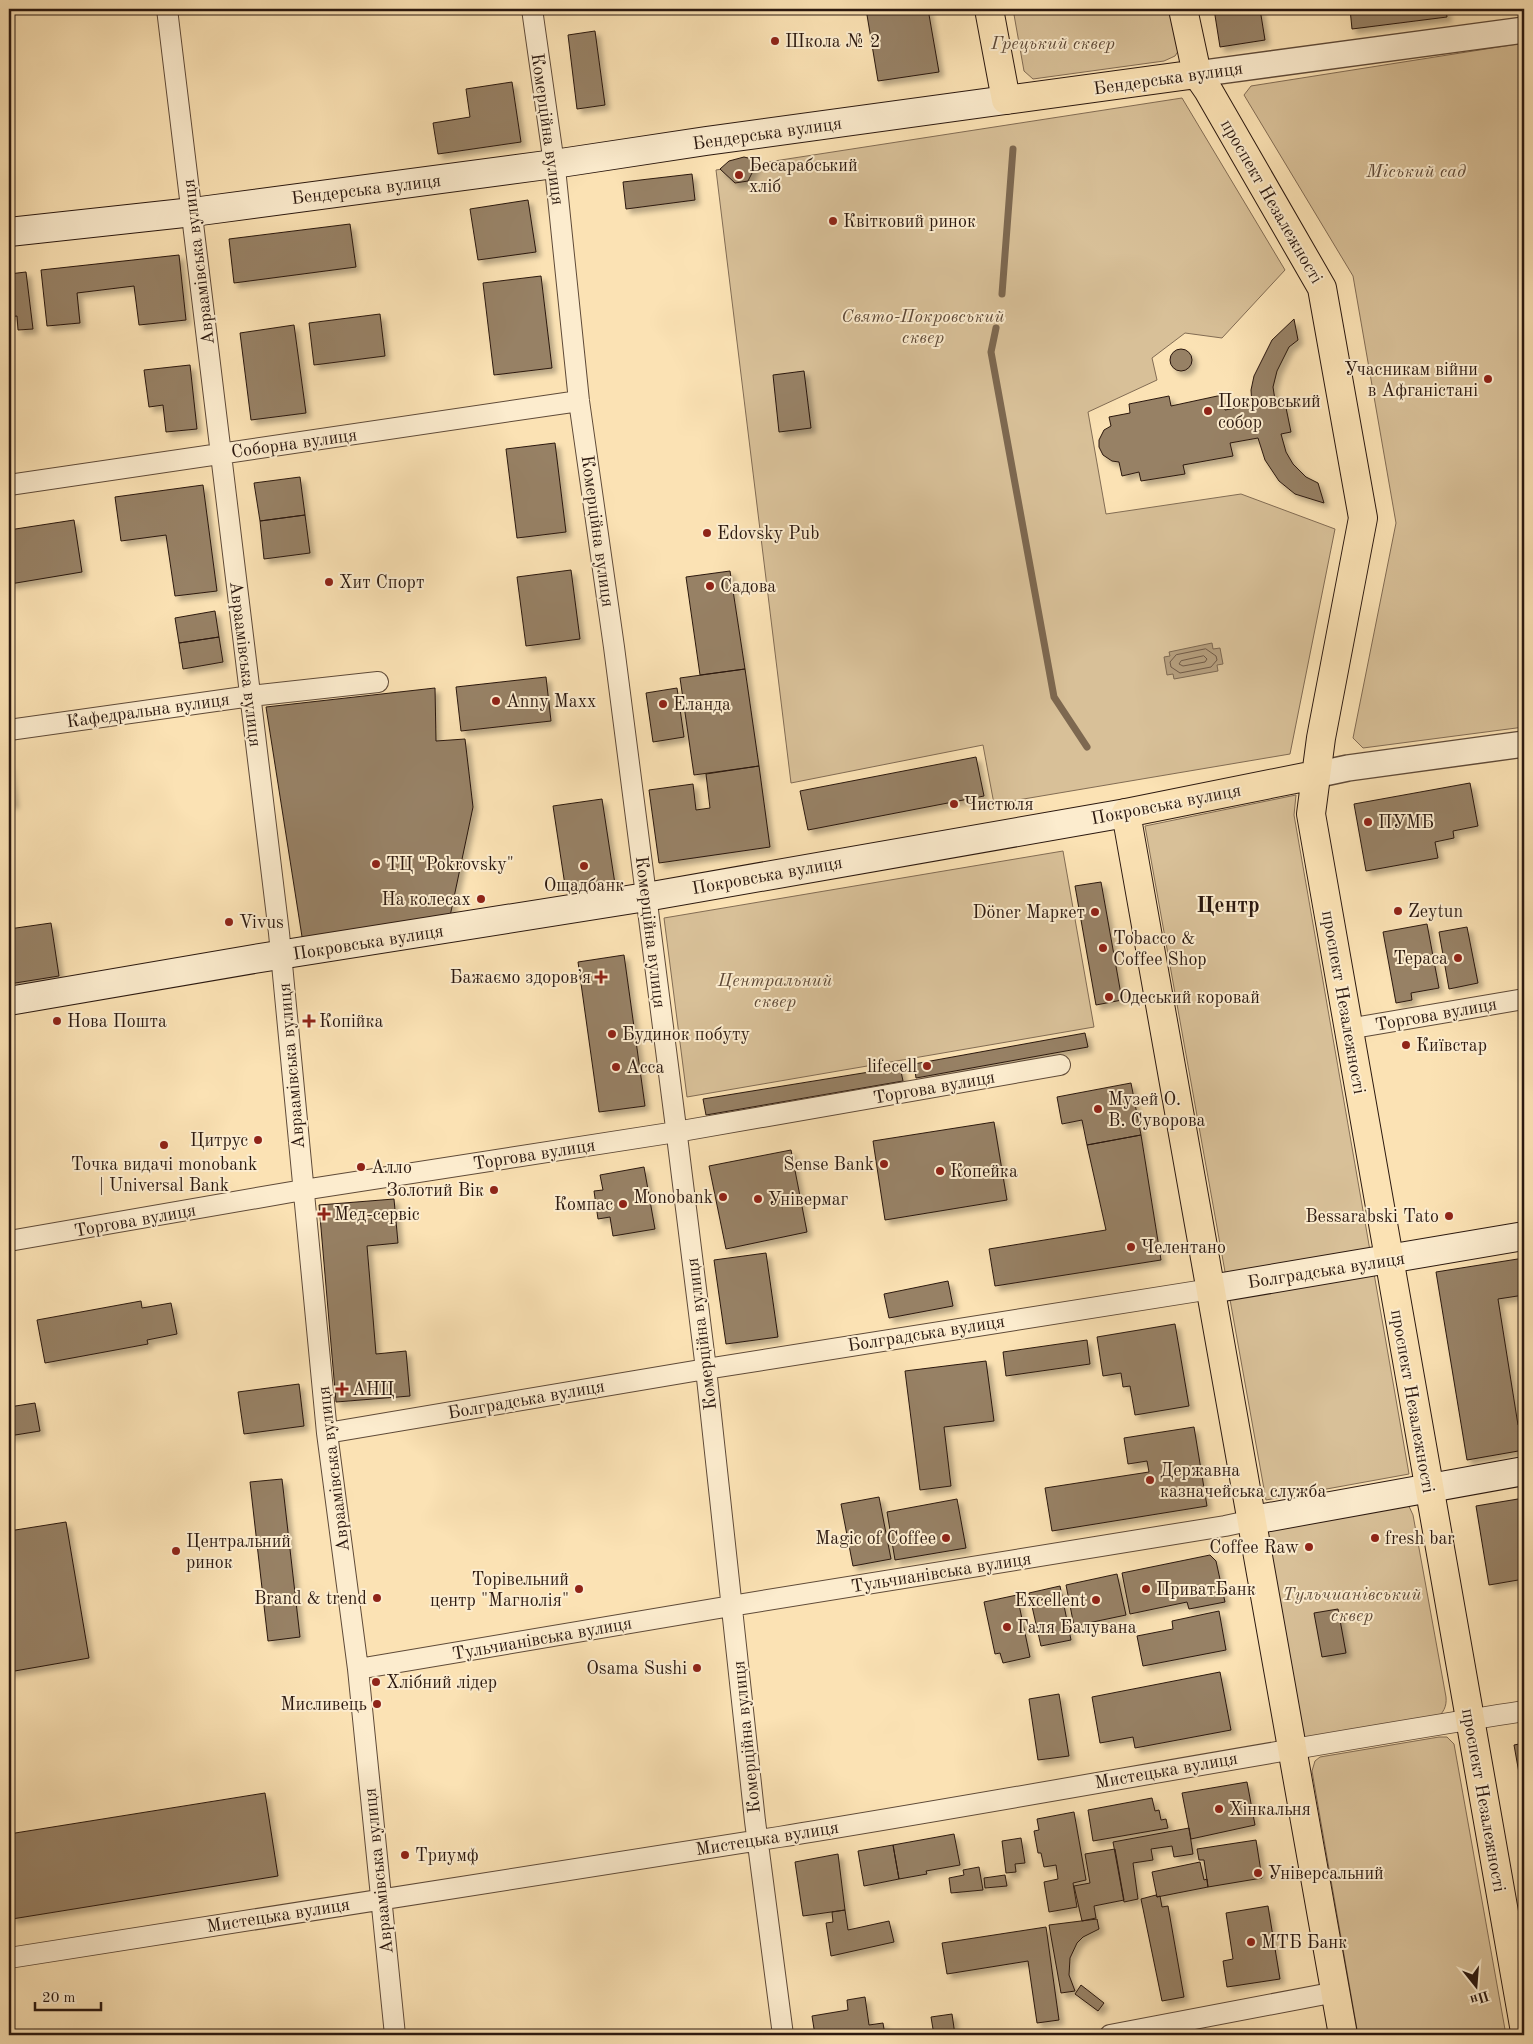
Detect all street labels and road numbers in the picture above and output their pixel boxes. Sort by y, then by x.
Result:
street label: Комерційна вулиця [527,52,567,206]
street label: Бендерська вулиця [1092,60,1244,98]
street label: Бендерська вулиця [691,115,843,153]
street label: проспект Незалежності [1217,116,1326,287]
street label: Бендерська вулиця [290,172,442,208]
street label: Авраамівська вулиця [180,178,218,346]
street label: Соборна вулиця [230,426,358,462]
street label: Комерційна вулиця [577,454,617,608]
street label: Авраамівська вулиця [226,580,264,748]
street label: Кафедральна вулиця [65,691,231,732]
street label: Покровська вулиця [1090,782,1243,828]
street label: Покровська вулиця [691,854,844,898]
street label: Комерційна вулиця [632,855,668,1009]
street label: проспект Незалежності [1318,909,1368,1096]
street label: Покровська вулиця [291,922,445,964]
street label: Авраамівська вулиця [276,982,308,1150]
street label: Торгова вулиця [1374,995,1499,1035]
street label: Торгова вулиця [872,1068,997,1108]
street label: Торгова вулиця [472,1136,597,1174]
street label: Торгова вулиця [73,1201,198,1241]
street label: Болградська вулиця [1246,1250,1406,1292]
street label: Комерційна вулиця [684,1257,720,1411]
street label: проспект Незалежності [1387,1308,1437,1495]
street label: Болградська вулиця [846,1313,1006,1355]
street label: Болградська вулиця [446,1377,606,1423]
street label: Авраамівська вулиця [315,1385,353,1553]
street label: Тульчианівська вулиця [850,1550,1033,1596]
street label: Тульчианівська вулиця [451,1614,633,1664]
street label: Комерційна вулиця [730,1660,764,1814]
street label: проспект Незалежності [1458,1707,1508,1894]
street label: Мистецька вулиця [1093,1750,1239,1792]
street label: Авраамівська вулиця [361,1787,397,1955]
street label: Мистецька вулиця [694,1819,840,1859]
street label: Мистецька вулиця [205,1896,351,1936]

